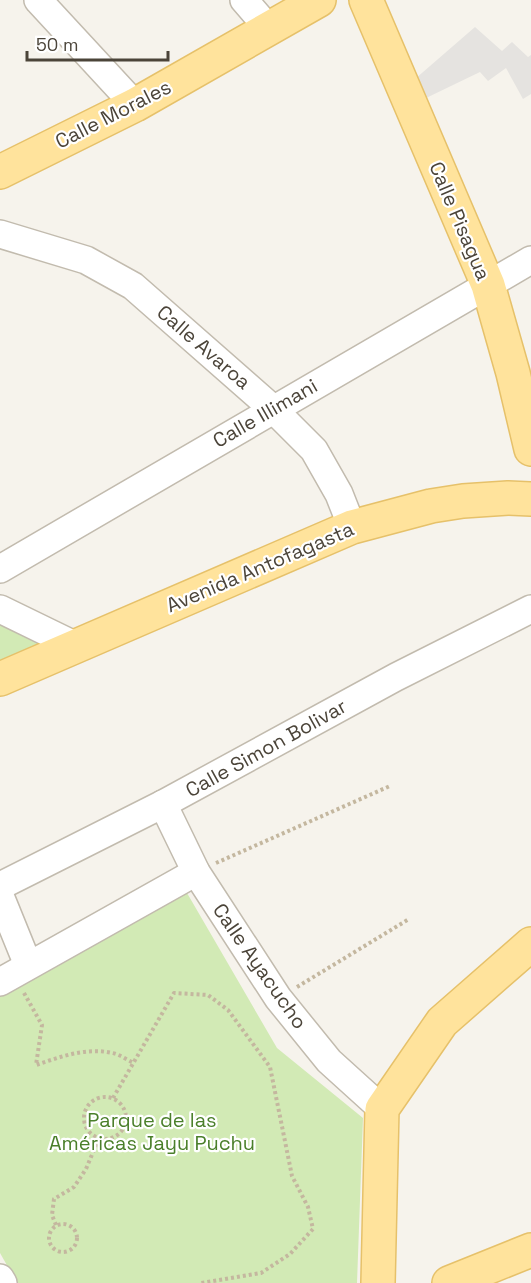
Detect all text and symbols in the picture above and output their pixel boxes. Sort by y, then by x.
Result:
scale bar [27,24,168,62]
text: 50 m [36,33,78,56]
street label: Calle Morales [51,74,175,154]
street label: Calle Pisagua [423,158,497,284]
street label: Calle Avaroa [152,299,256,395]
street label: Calle Illimani [208,373,322,453]
street label: Avenida Antofagasta [162,516,358,618]
street label: Calle Simon Bolivar [181,693,351,803]
street label: Calle Ayacucho [207,898,313,1034]
park label: Parque de las Américas Jayu Puchu [49,1107,255,1156]

